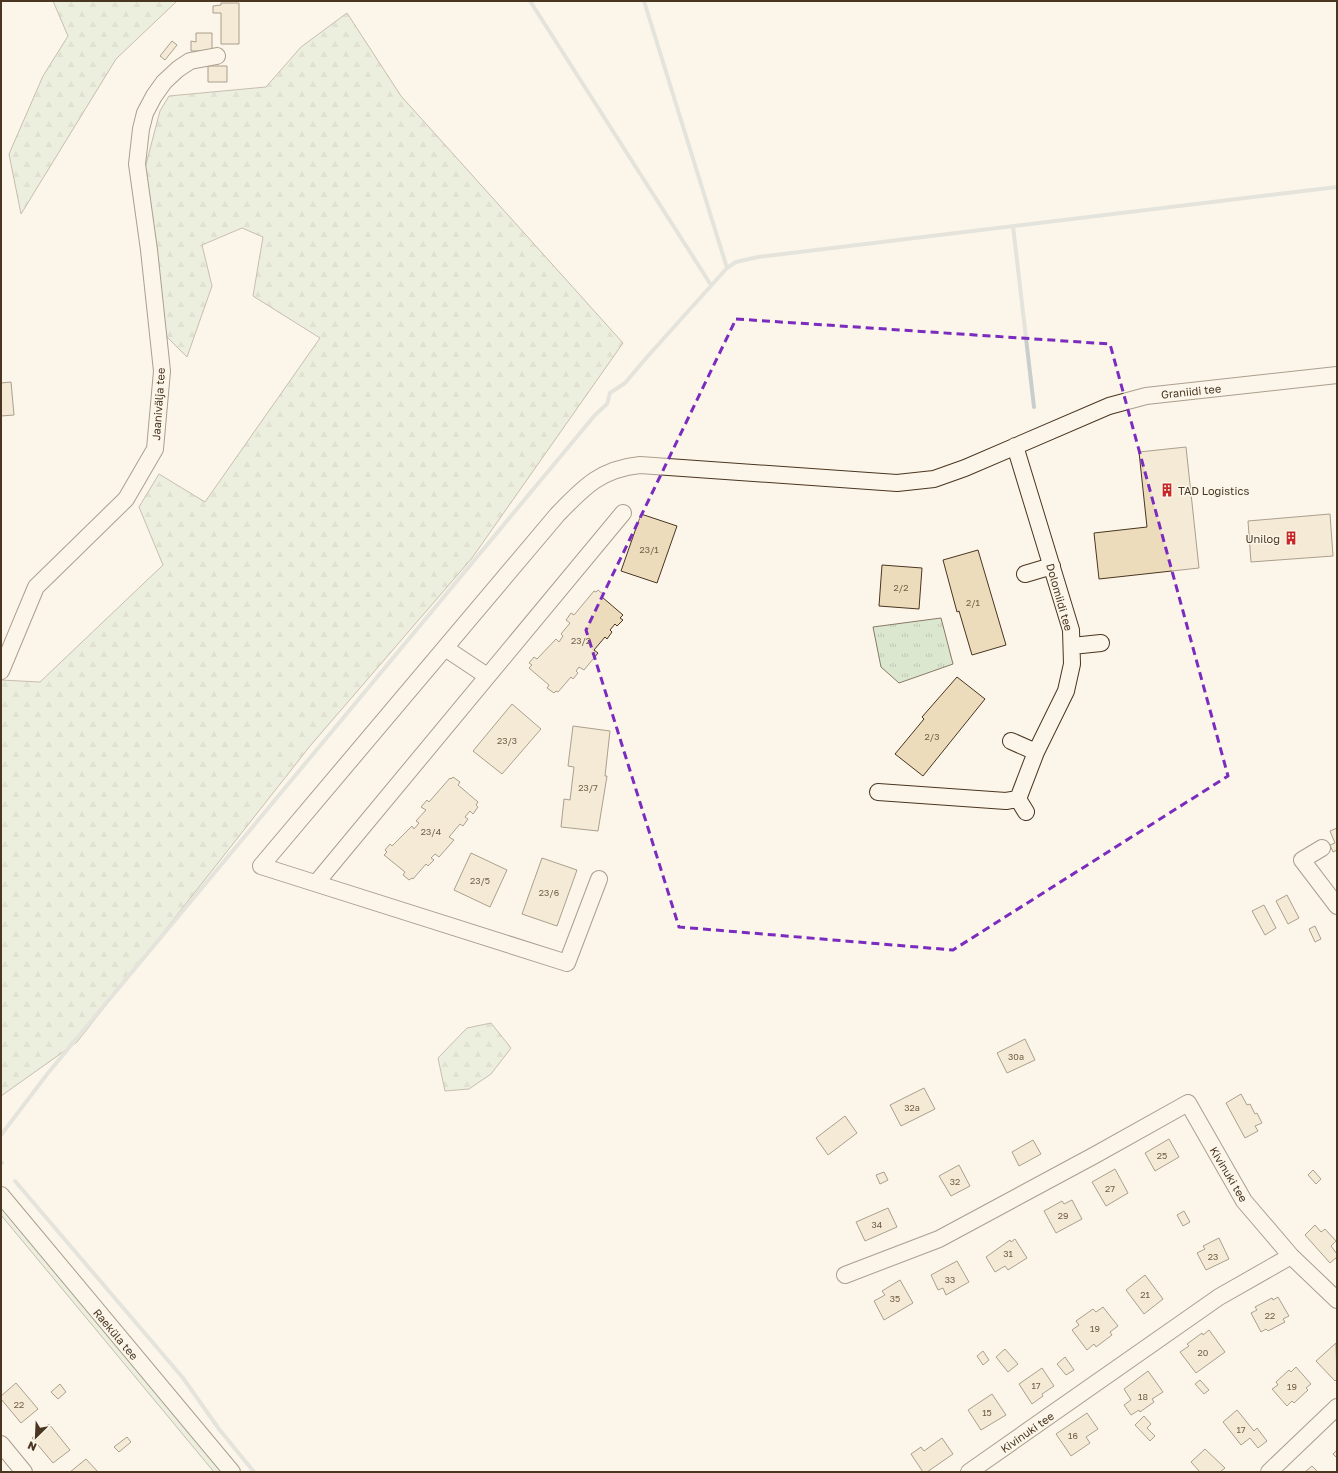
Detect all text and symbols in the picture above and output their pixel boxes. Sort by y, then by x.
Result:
street label: Jaanivälja tee [149,367,167,441]
street label: Graniidi tee [1160,381,1222,401]
building icon: TAD Logistics [1159,482,1175,498]
place label: TAD Logistics [1178,484,1249,497]
building icon: Unilog [1283,530,1299,546]
place label: Unilog [1245,532,1280,545]
house number: 23/1 [639,544,659,555]
street label: Dolomiidi tee [1044,562,1076,632]
house number: 2/2 [894,582,908,593]
house number: 2/1 [966,597,981,608]
house number: 23/2 [571,635,591,646]
house number: 2/3 [925,731,939,742]
house number: 23/3 [497,735,517,746]
house number: 23/7 [578,782,598,793]
house number: 23/4 [421,826,442,837]
house number: 23/5 [470,875,490,886]
house number: 23/6 [539,887,559,898]
house number: 30a [1008,1051,1024,1062]
house number: 32a [904,1102,920,1113]
street label: Kivinuki tee [1207,1144,1251,1204]
house number: 25 [1157,1150,1167,1161]
house number: 32 [950,1176,960,1187]
house number: 27 [1105,1183,1115,1194]
house number: 29 [1058,1210,1068,1221]
house number: 34 [872,1219,883,1230]
house number: 31 [1003,1248,1013,1259]
house number: 23 [1208,1251,1218,1262]
house number: 33 [945,1274,955,1285]
house number: 21 [1140,1289,1150,1300]
house number: 35 [890,1293,900,1304]
street label: Raeküla tee [91,1306,141,1362]
house number: 22 [1265,1310,1275,1321]
house number: 19 [1090,1323,1100,1334]
house number: 20 [1198,1347,1209,1358]
house number: 17 [1031,1380,1041,1391]
house number: 19 [1287,1381,1297,1392]
house number: 18 [1138,1391,1148,1402]
house number: 22 [14,1399,24,1410]
house number: 15 [982,1407,992,1418]
street label: Kivinuki tee [998,1409,1056,1455]
north arrow [16,1417,56,1457]
house number: 17 [1236,1424,1246,1435]
house number: 16 [1068,1430,1078,1441]
text: N [25,1439,38,1454]

